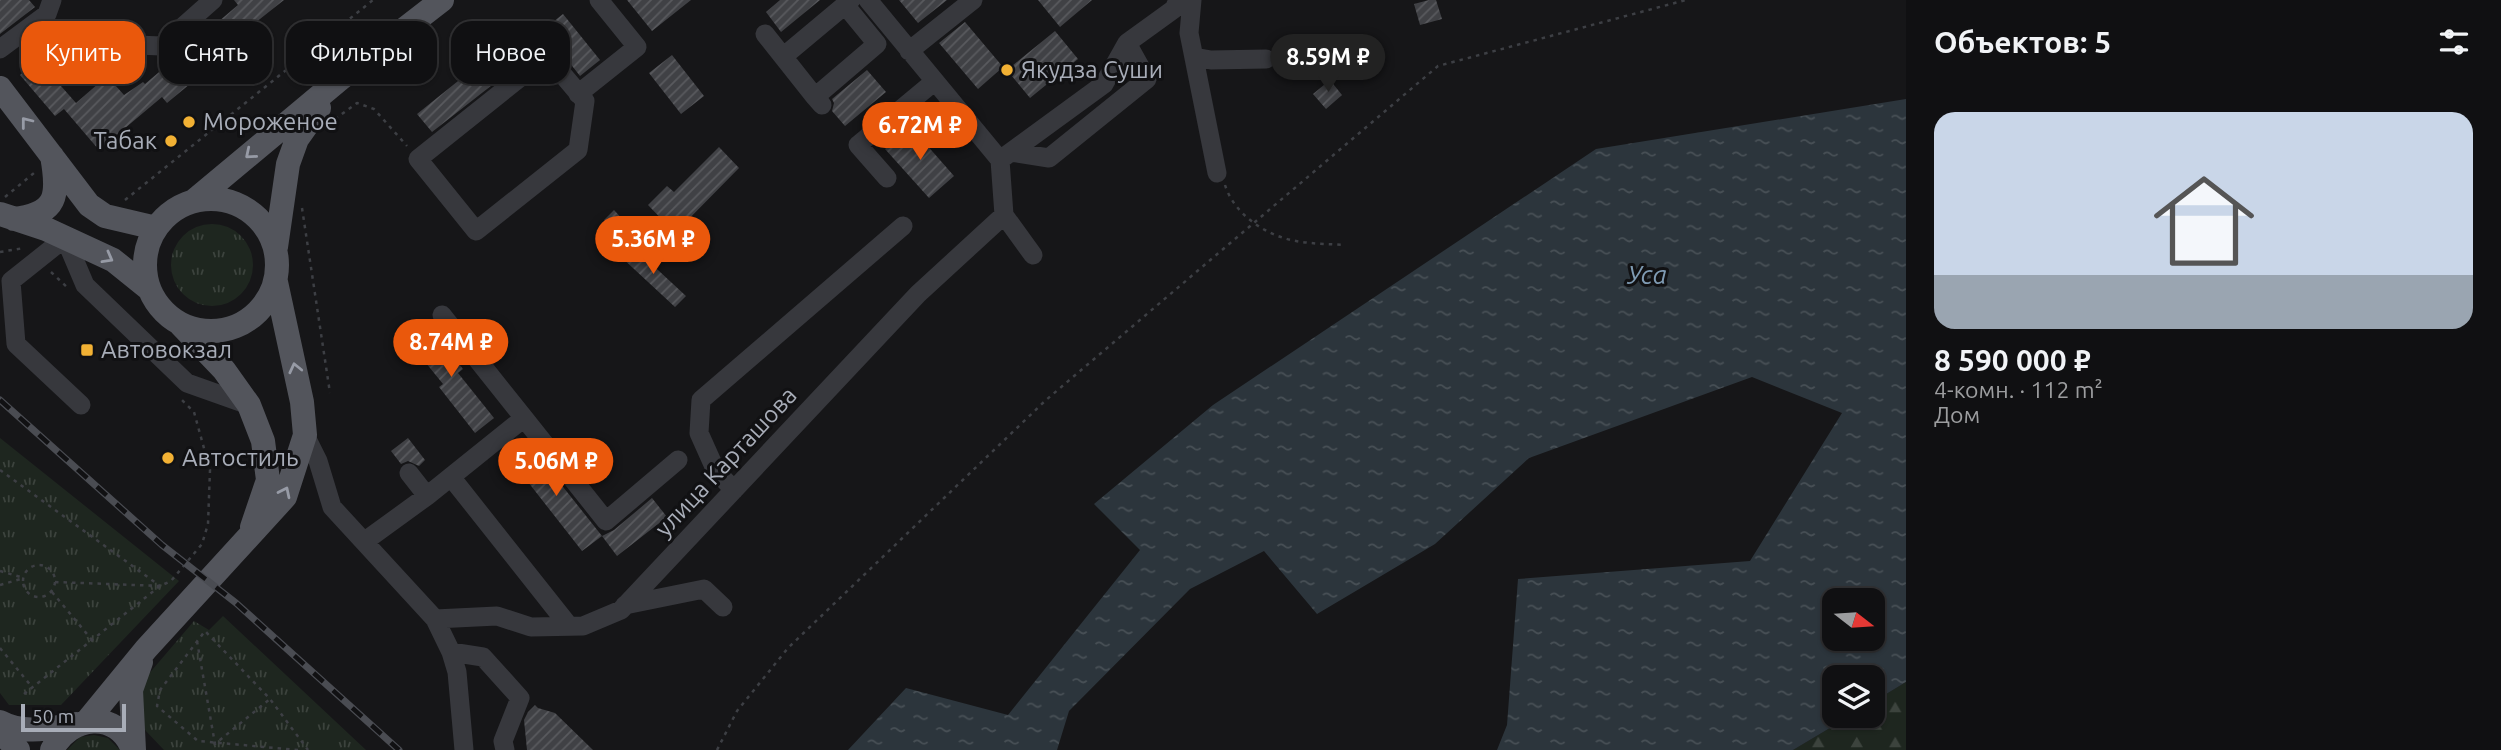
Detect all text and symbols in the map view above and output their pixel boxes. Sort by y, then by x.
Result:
chip: Купить [21,21,145,84]
chip: Снять [159,21,272,84]
chip: Фильтры [286,21,437,84]
chip: Новое [451,21,570,84]
icon: filters [2435,23,2473,61]
text: Объектов: 5 [1934,25,2111,59]
pin: 8.59M ₽ [1263,34,1393,94]
text: 8.59M ₽ [1286,44,1370,69]
place label: Якудза Суши [1021,56,1163,83]
marker: Якудза Суши [999,62,1015,78]
pin: 6.72M ₽ [855,102,985,162]
place label: Мороженое [203,108,338,135]
text: 6.72M ₽ [878,112,962,137]
marker: Мороженое [181,114,197,130]
one-way arrow [22,117,35,129]
place label: Табак [94,127,157,154]
marker: Табак [163,133,179,149]
one-way arrow [245,146,258,158]
icon: home [2141,158,2267,284]
pin: 5.36M ₽ [588,216,718,276]
text: 5.36M ₽ [611,226,695,251]
one-way arrow [101,250,114,264]
water label: Уса [1626,260,1667,289]
pin: 8.74M ₽ [386,320,516,379]
text: 8.74M ₽ [409,329,493,354]
place label: Автовокзал [101,336,232,363]
marker: Автовокзал [79,342,95,358]
text: 8 590 000 ₽ [1934,343,2091,377]
one-way arrow [289,362,303,374]
text: 4-комн. · 112 m² [1934,377,2103,402]
street label: улица Карташова [650,381,802,542]
text: Дом [1934,402,1980,427]
pin: 5.06M ₽ [491,438,621,498]
place label: Автостиль [182,444,298,471]
text: 5.06M ₽ [514,448,598,473]
marker: Автостиль [160,450,176,466]
one-way arrow [276,487,290,499]
north arrow [1822,588,1885,651]
map controls [1822,588,1885,728]
button: layers [1822,665,1885,728]
scale bar [21,701,126,733]
text: 50 m [32,705,74,727]

